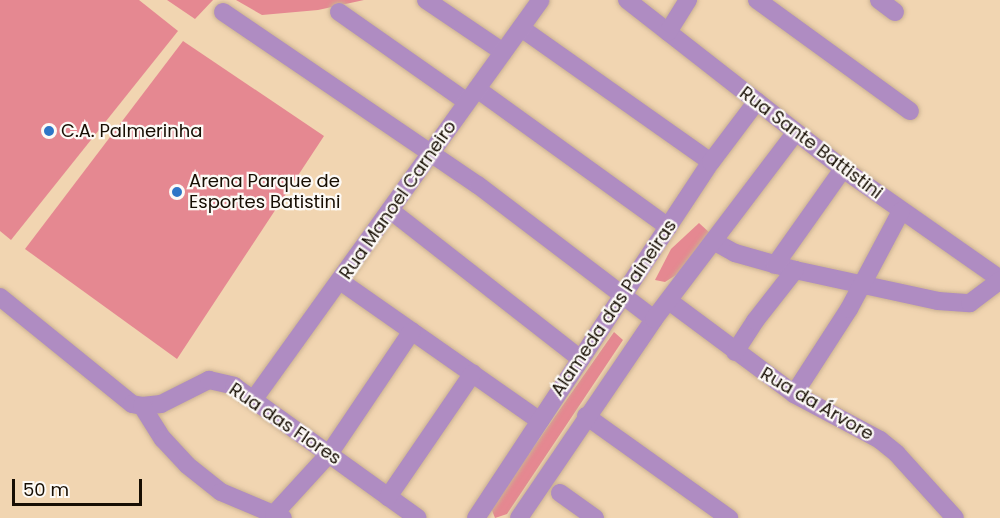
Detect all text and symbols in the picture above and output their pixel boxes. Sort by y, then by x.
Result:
street label: Rua Sante Battistini [735,82,887,204]
street label: Rua Manoel Carneiro [335,117,461,283]
place label: C.A. Palmerinha [61,120,202,142]
marker: C.A. Palmerinha [42,124,56,138]
place label: Arena Parque de Esportes Batistini [189,171,340,213]
marker: Arena Parque de Esportes Batistini [170,185,184,199]
street label: Alameda das Paineiras [547,216,681,400]
street label: Rua da Árvore [757,363,877,445]
street label: Rua das Flores [225,379,345,469]
scale bar [15,467,146,505]
text: 50 m [23,477,69,502]

